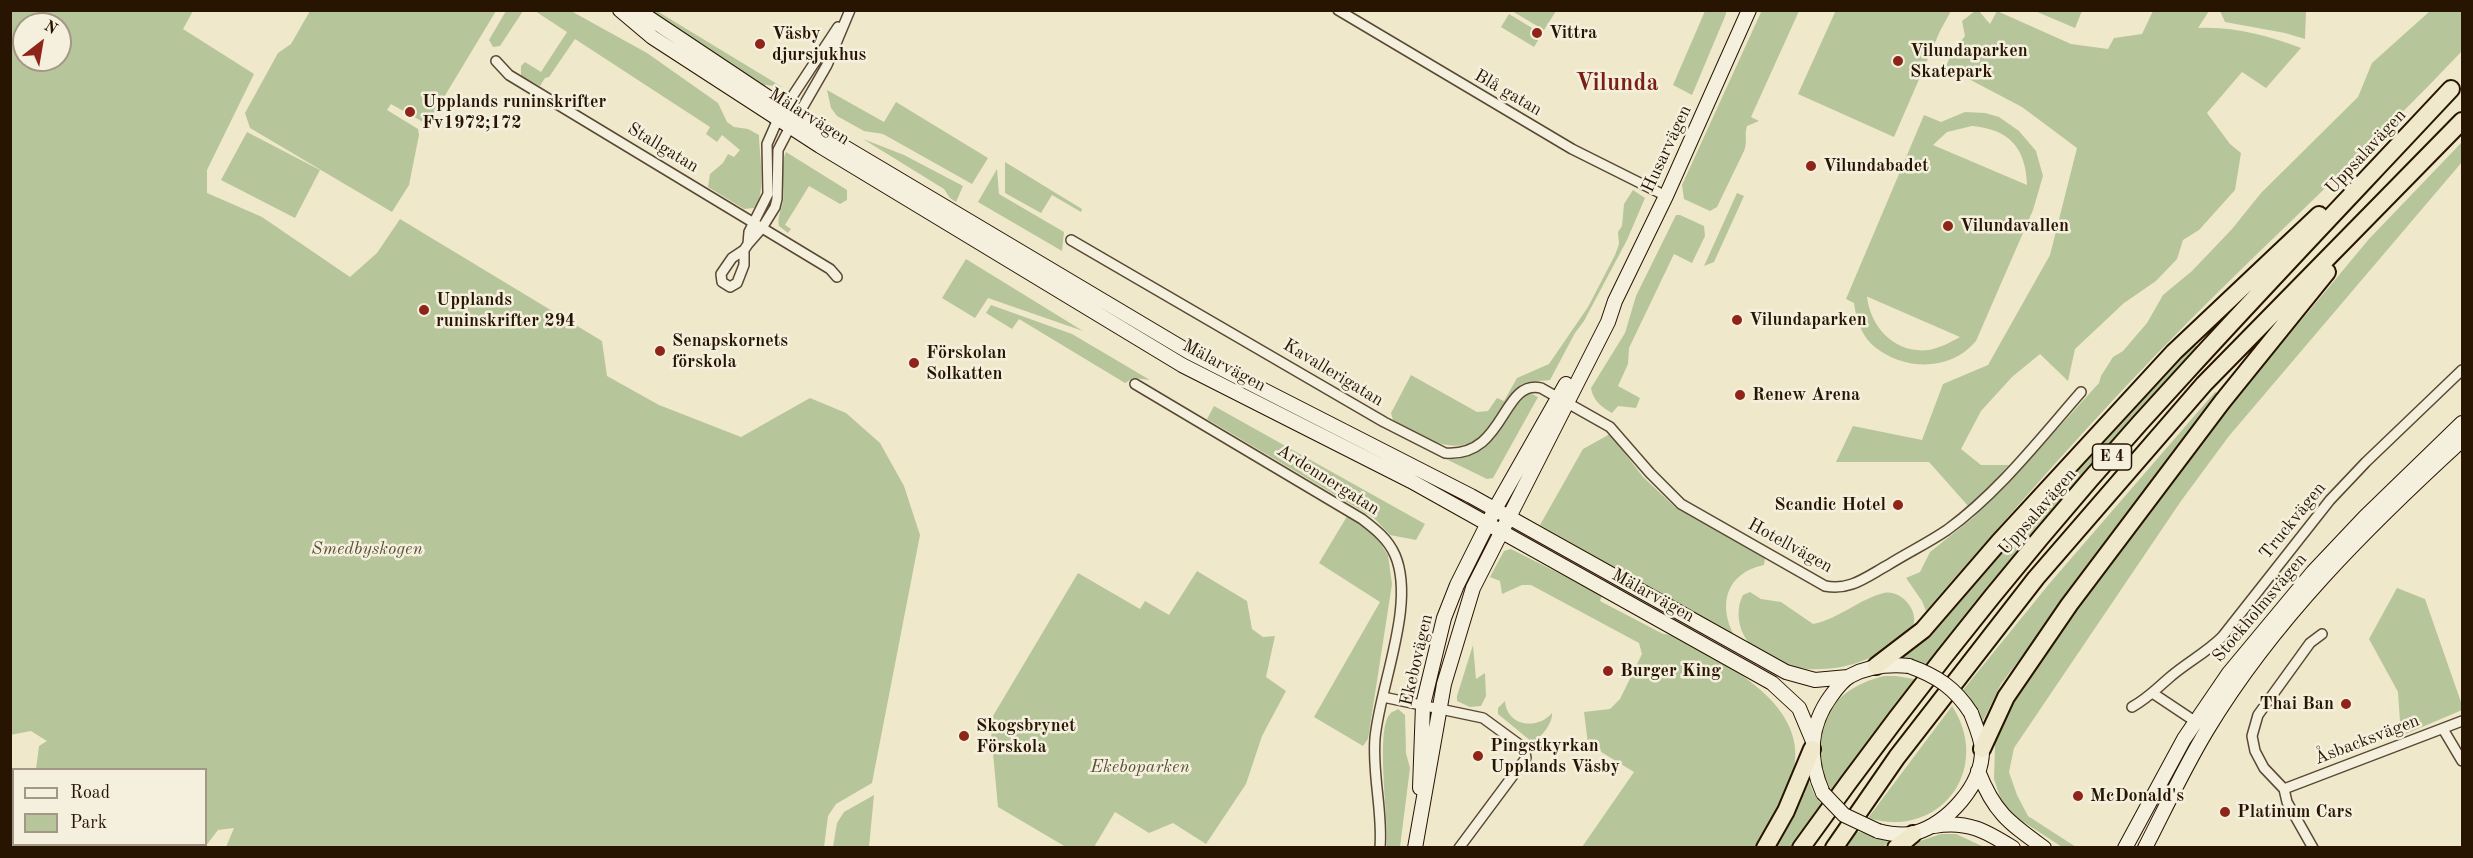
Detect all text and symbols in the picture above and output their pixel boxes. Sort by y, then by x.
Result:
north arrow [12,12,72,72]
text: N [41,18,60,38]
place label: Vittra [1549,22,1597,44]
place label: Väsby djursjukhus [772,23,866,66]
marker: Vittra [1530,26,1544,40]
marker: Väsby djursjukhus [753,37,767,51]
place label: Vilundaparken Skatepark [1910,40,2028,82]
marker: Vilundaparken Skatepark [1891,54,1905,68]
street label: Blå gatan [1470,65,1546,121]
district label: Vilunda [1575,70,1659,98]
street label: Mälarvägen [765,84,853,150]
place label: Upplands runinskrifter Fv1972;172 [422,91,606,134]
street label: Husarvägen [1637,102,1697,196]
marker: Upplands runinskrifter Fv1972;172 [403,105,417,119]
street label: Uppsalavägen [2321,105,2411,199]
street label: Stallgatan [623,118,703,178]
place label: Vilundabadet [1823,155,1929,177]
marker: Vilundabadet [1804,159,1818,173]
place label: Vilundavallen [1960,215,2069,237]
marker: Vilundavallen [1941,219,1955,233]
place label: Upplands runinskrifter 294 [436,289,576,332]
marker: Upplands runinskrifter 294 [417,303,431,317]
place label: Vilundaparken [1749,309,1867,331]
marker: Vilundaparken [1730,313,1744,327]
place label: Senapskornets förskola [672,330,788,372]
street label: Mälarvägen [1179,335,1269,397]
street label: Kavallerigatan [1279,335,1387,411]
place label: Förskolan Solkatten [926,342,1007,385]
marker: Senapskornets förskola [653,344,667,358]
marker: Förskolan Solkatten [907,356,921,370]
place label: Renew Arena [1752,384,1860,406]
marker: Renew Arena [1733,388,1747,402]
street label: Ardennergatan [1272,440,1384,520]
road number: E 4 [2092,444,2132,470]
street label: Uppsalavägen [1994,464,2082,560]
street label: Truckvägen [2255,478,2331,564]
place label: Scandic Hotel [1774,494,1886,516]
marker: Scandic Hotel [1891,498,1905,512]
street label: Hotellvägen [1744,514,1836,578]
park label: Smedbyskogen [311,538,423,560]
street label: Stockholmsvägen [2208,549,2312,667]
street label: Mälarvägen [1608,564,1698,628]
street label: Ekebovägen [1396,612,1438,708]
place label: Burger King [1620,660,1721,682]
marker: Burger King [1601,664,1615,678]
place label: Thai Ban [2260,693,2334,715]
marker: Thai Ban [2339,697,2353,711]
street label: Åsbacksvägen [2311,710,2423,770]
place label: Skogsbrynet Förskola [976,715,1076,758]
marker: Skogsbrynet Förskola [957,729,971,743]
place label: Pingstkyrkan Upplands Väsby [1490,735,1620,777]
marker: Pingstkyrkan Upplands Väsby [1471,749,1485,763]
park label: Ekeboparken [1090,756,1190,778]
legend [12,768,207,846]
text: Road [70,784,110,802]
place label: McDonald's [2090,785,2184,807]
marker: McDonald's [2071,789,2085,803]
place label: Platinum Cars [2237,801,2352,823]
marker: Platinum Cars [2218,805,2232,819]
text: Park [70,814,107,832]

